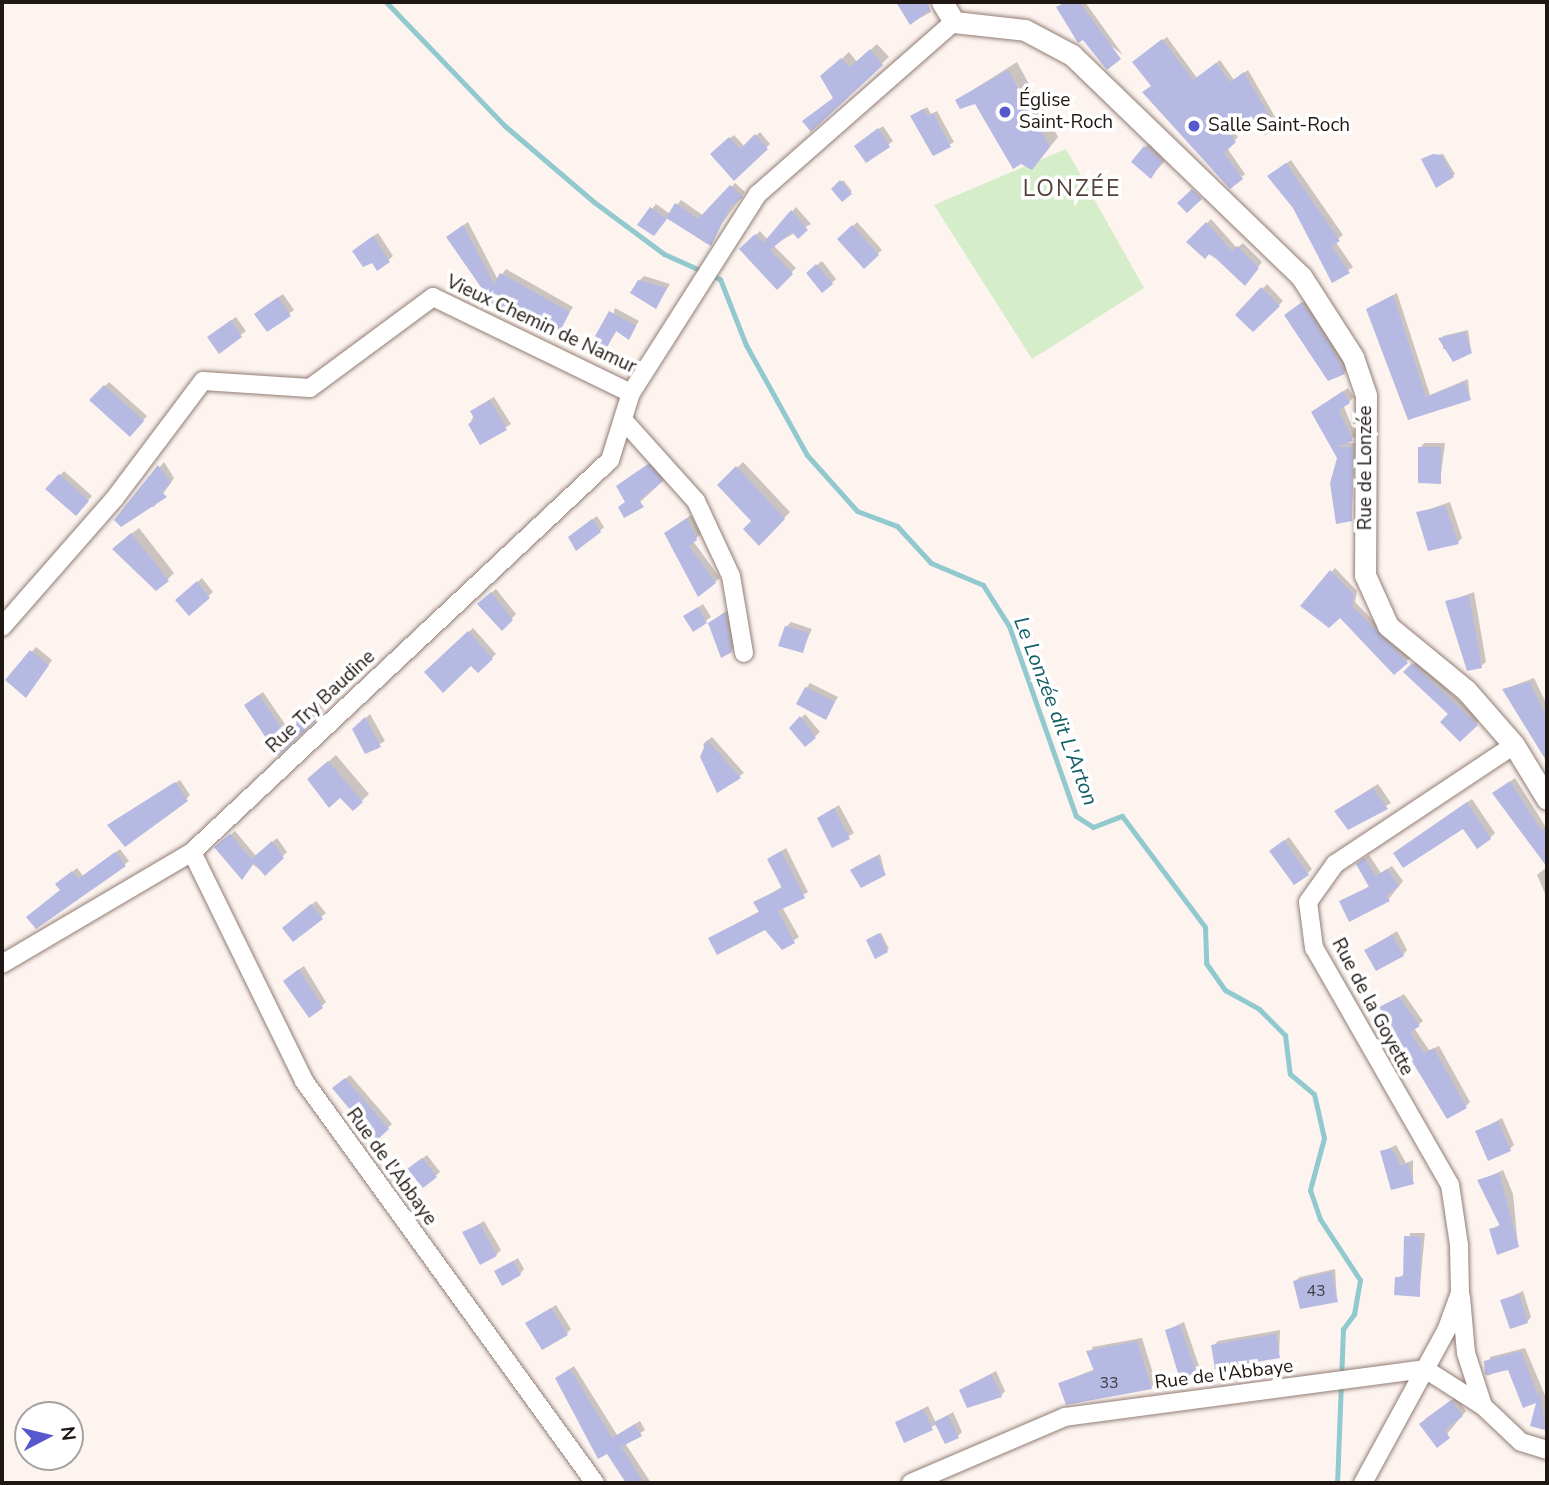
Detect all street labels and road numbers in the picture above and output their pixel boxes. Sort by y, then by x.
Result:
street label: Vieux Chemin de Namur [442,271,640,379]
street label: Rue de Lonzée [1355,406,1377,530]
street label: Rue Try Baudine [262,646,380,758]
street label: Rue de la Goyette [1326,935,1418,1079]
street label: Rue de l'Abbaye [341,1104,441,1230]
street label: Rue de l'Abbaye [1153,1355,1295,1395]

